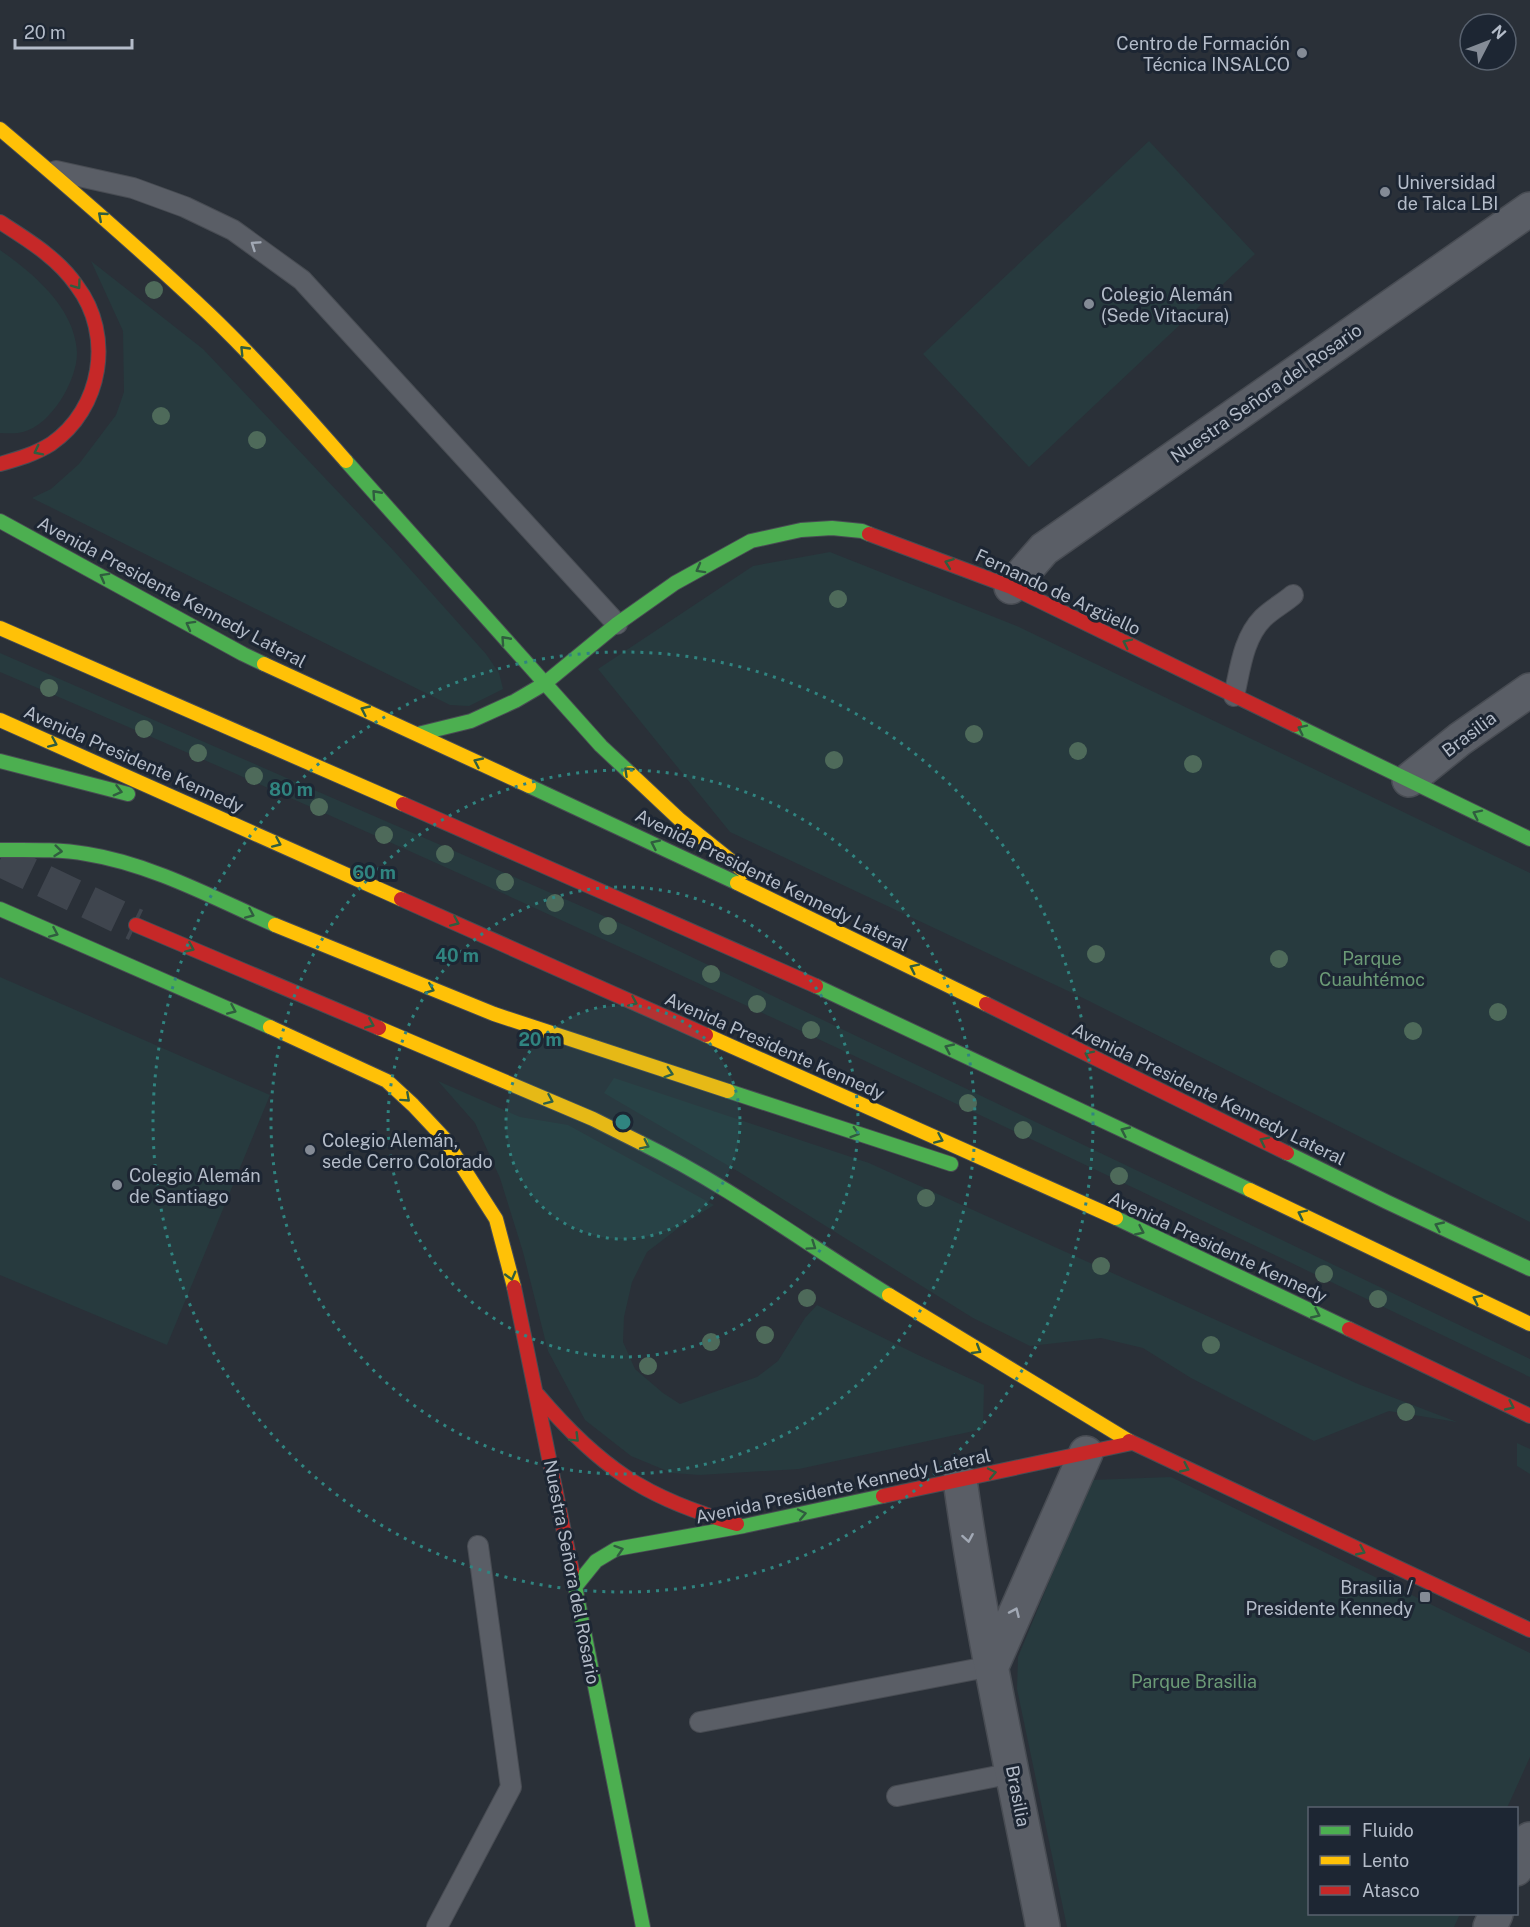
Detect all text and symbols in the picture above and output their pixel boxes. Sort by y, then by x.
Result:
scale bar [15,12,132,50]
north arrow [1458,12,1518,72]
text: N [1488,21,1510,43]
text: 20 m [24,22,66,43]
place label: Centro de Formación Técnica INSALCO [1116,33,1290,75]
marker: Centro de Formación Técnica INSALCO [1295,46,1309,60]
place label: Universidad de Talca LBI [1397,172,1498,214]
marker: Universidad de Talca LBI [1378,185,1392,199]
one-way arrow [98,212,109,223]
one-way arrow [251,241,262,252]
one-way arrow [70,279,81,290]
place label: Colegio Alemán (Sede Vitacura) [1101,284,1233,326]
marker: Colegio Alemán (Sede Vitacura) [1082,297,1096,311]
street label: Nuestra Señora del Rosario [1166,319,1366,467]
one-way arrow [241,346,252,357]
one-way arrow [33,444,44,456]
one-way arrow [372,490,383,501]
street label: Avenida Presidente Kennedy Lateral [34,512,310,672]
street label: Fernando de Argüello [972,544,1144,640]
one-way arrow [944,558,955,570]
one-way arrow [695,562,706,573]
one-way arrow [99,573,110,584]
one-way arrow [185,621,196,632]
one-way arrow [501,636,512,647]
one-way arrow [1122,639,1133,651]
street label: Avenida Presidente Kennedy [21,701,247,817]
one-way arrow [360,705,371,717]
street label: Brasilia [1438,707,1500,761]
one-way arrow [1297,724,1308,736]
one-way arrow [47,736,58,748]
one-way arrow [473,758,484,770]
one-way arrow [624,767,634,778]
text: 80 m [269,779,313,800]
one-way arrow [112,784,122,797]
street label: Avenida Presidente Kennedy Lateral [632,805,912,955]
one-way arrow [1473,809,1484,821]
one-way arrow [270,835,281,847]
one-way arrow [650,839,661,851]
one-way arrow [54,844,63,857]
text: 60 m [352,862,396,883]
one-way arrow [243,906,254,918]
one-way arrow [448,915,459,927]
one-way arrow [47,925,58,937]
one-way arrow [183,941,194,953]
text: 40 m [435,945,479,966]
park label: Parque Cuauhtémoc [1319,948,1425,990]
one-way arrow [909,964,920,976]
one-way arrow [423,982,434,994]
street label: Avenida Presidente Kennedy [662,988,888,1104]
one-way arrow [626,995,637,1007]
one-way arrow [226,1003,237,1015]
one-way arrow [363,1016,374,1028]
street label: Avenida Presidente Kennedy Lateral [1069,1019,1349,1169]
text: 20 m [518,1029,562,1050]
one-way arrow [944,1044,955,1056]
one-way arrow [1084,1050,1095,1062]
one-way arrow [663,1065,674,1078]
one-way arrow [399,1091,409,1102]
one-way arrow [543,1093,554,1105]
centre of rings [613,1112,633,1132]
one-way arrow [849,1126,860,1139]
one-way arrow [1121,1126,1132,1138]
place label: Colegio Alemán, sede Cerro Colorado [322,1130,493,1172]
one-way arrow [932,1132,943,1144]
one-way arrow [1259,1136,1270,1148]
one-way arrow [639,1137,650,1149]
marker: Colegio Alemán, sede Cerro Colorado [303,1143,317,1157]
place label: Colegio Alemán de Santiago [129,1165,261,1207]
marker: Colegio Alemán de Santiago [110,1178,124,1192]
street label: Avenida Presidente Kennedy [1106,1187,1331,1307]
one-way arrow [1297,1210,1308,1222]
one-way arrow [1435,1221,1446,1233]
one-way arrow [1134,1223,1145,1235]
one-way arrow [805,1239,816,1250]
one-way arrow [504,1270,516,1281]
one-way arrow [1473,1294,1484,1306]
one-way arrow [1310,1307,1321,1319]
one-way arrow [971,1342,981,1354]
one-way arrow [1503,1399,1514,1411]
one-way arrow [568,1430,579,1441]
street label: Avenida Presidente Kennedy Lateral [693,1444,993,1528]
street label: Nuestra Señora del Rosario [540,1458,604,1686]
one-way arrow [1178,1460,1189,1472]
one-way arrow [987,1467,997,1480]
one-way arrow [796,1508,806,1521]
one-way arrow [961,1533,974,1543]
one-way arrow [1355,1543,1366,1555]
one-way arrow [613,1545,624,1557]
place label: Brasilia / Presidente Kennedy [1246,1577,1414,1619]
marker: Brasilia / Presidente Kennedy [1418,1590,1432,1604]
one-way arrow [1008,1607,1020,1618]
park label: Parque Brasilia [1131,1671,1257,1692]
street label: Brasilia [1002,1764,1034,1828]
legend [1308,1807,1518,1915]
text: Fluido [1362,1820,1414,1841]
text: Lento [1362,1850,1409,1871]
text: Atasco [1362,1880,1420,1901]

